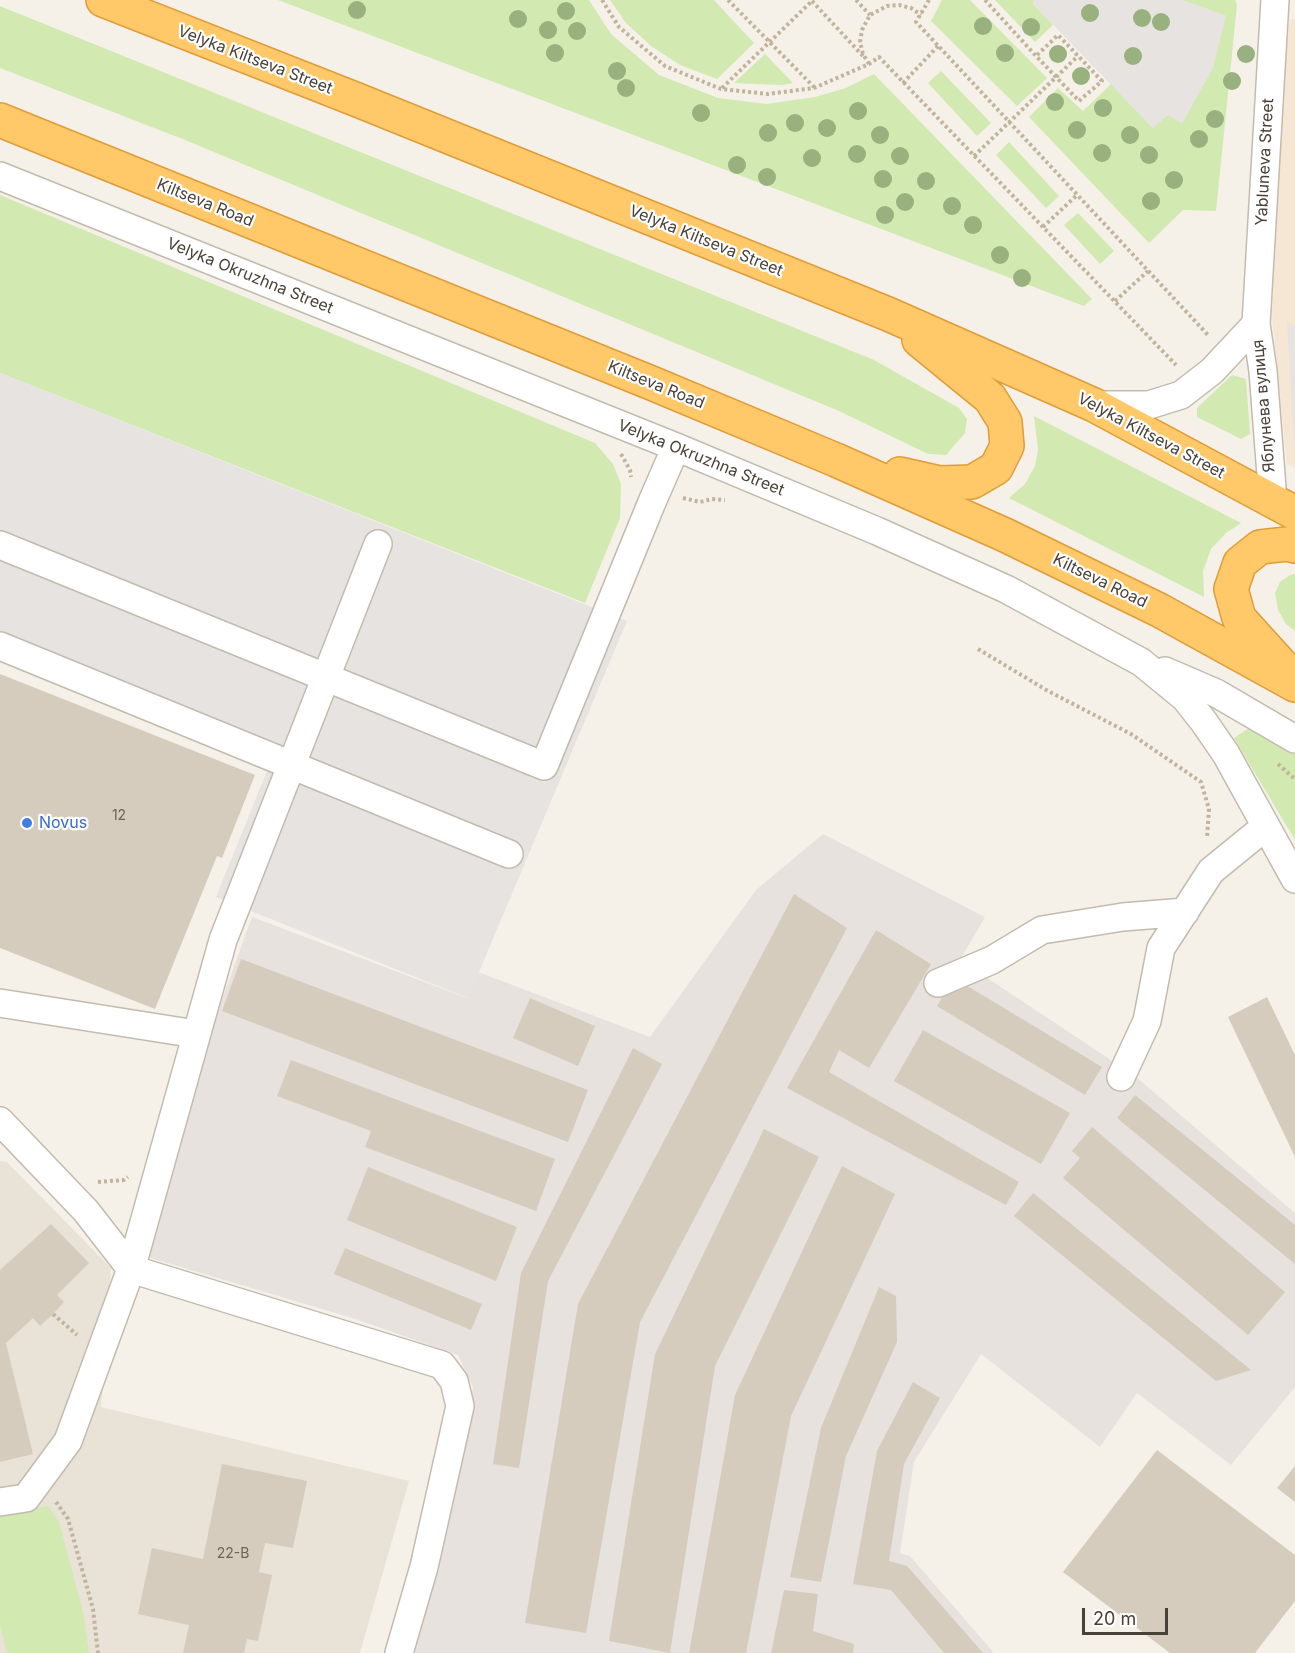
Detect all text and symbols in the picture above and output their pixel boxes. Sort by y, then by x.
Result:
street label: Velyka Kiltseva Street [175,22,335,98]
street label: Yabluneva Street [1252,98,1278,226]
street label: Kiltseva Road [154,175,256,231]
street label: Velyka Kiltseva Street [626,201,786,281]
street label: Velyka Okruzhna Street [164,234,336,318]
street label: Яблунева вулиця [1249,339,1279,473]
street label: Kiltseva Road [605,357,707,413]
street label: Velyka Kiltseva Street [1074,389,1228,483]
street label: Velyka Okruzhna Street [615,416,787,500]
street label: Kiltseva Road [1050,550,1150,612]
house number: 12 [112,808,126,824]
place label: Novus [39,813,87,833]
marker: Novus [20,816,34,830]
house number: 22-В [217,1546,249,1562]
scale bar [1085,1596,1170,1634]
text: 20 m [1093,1608,1136,1629]

